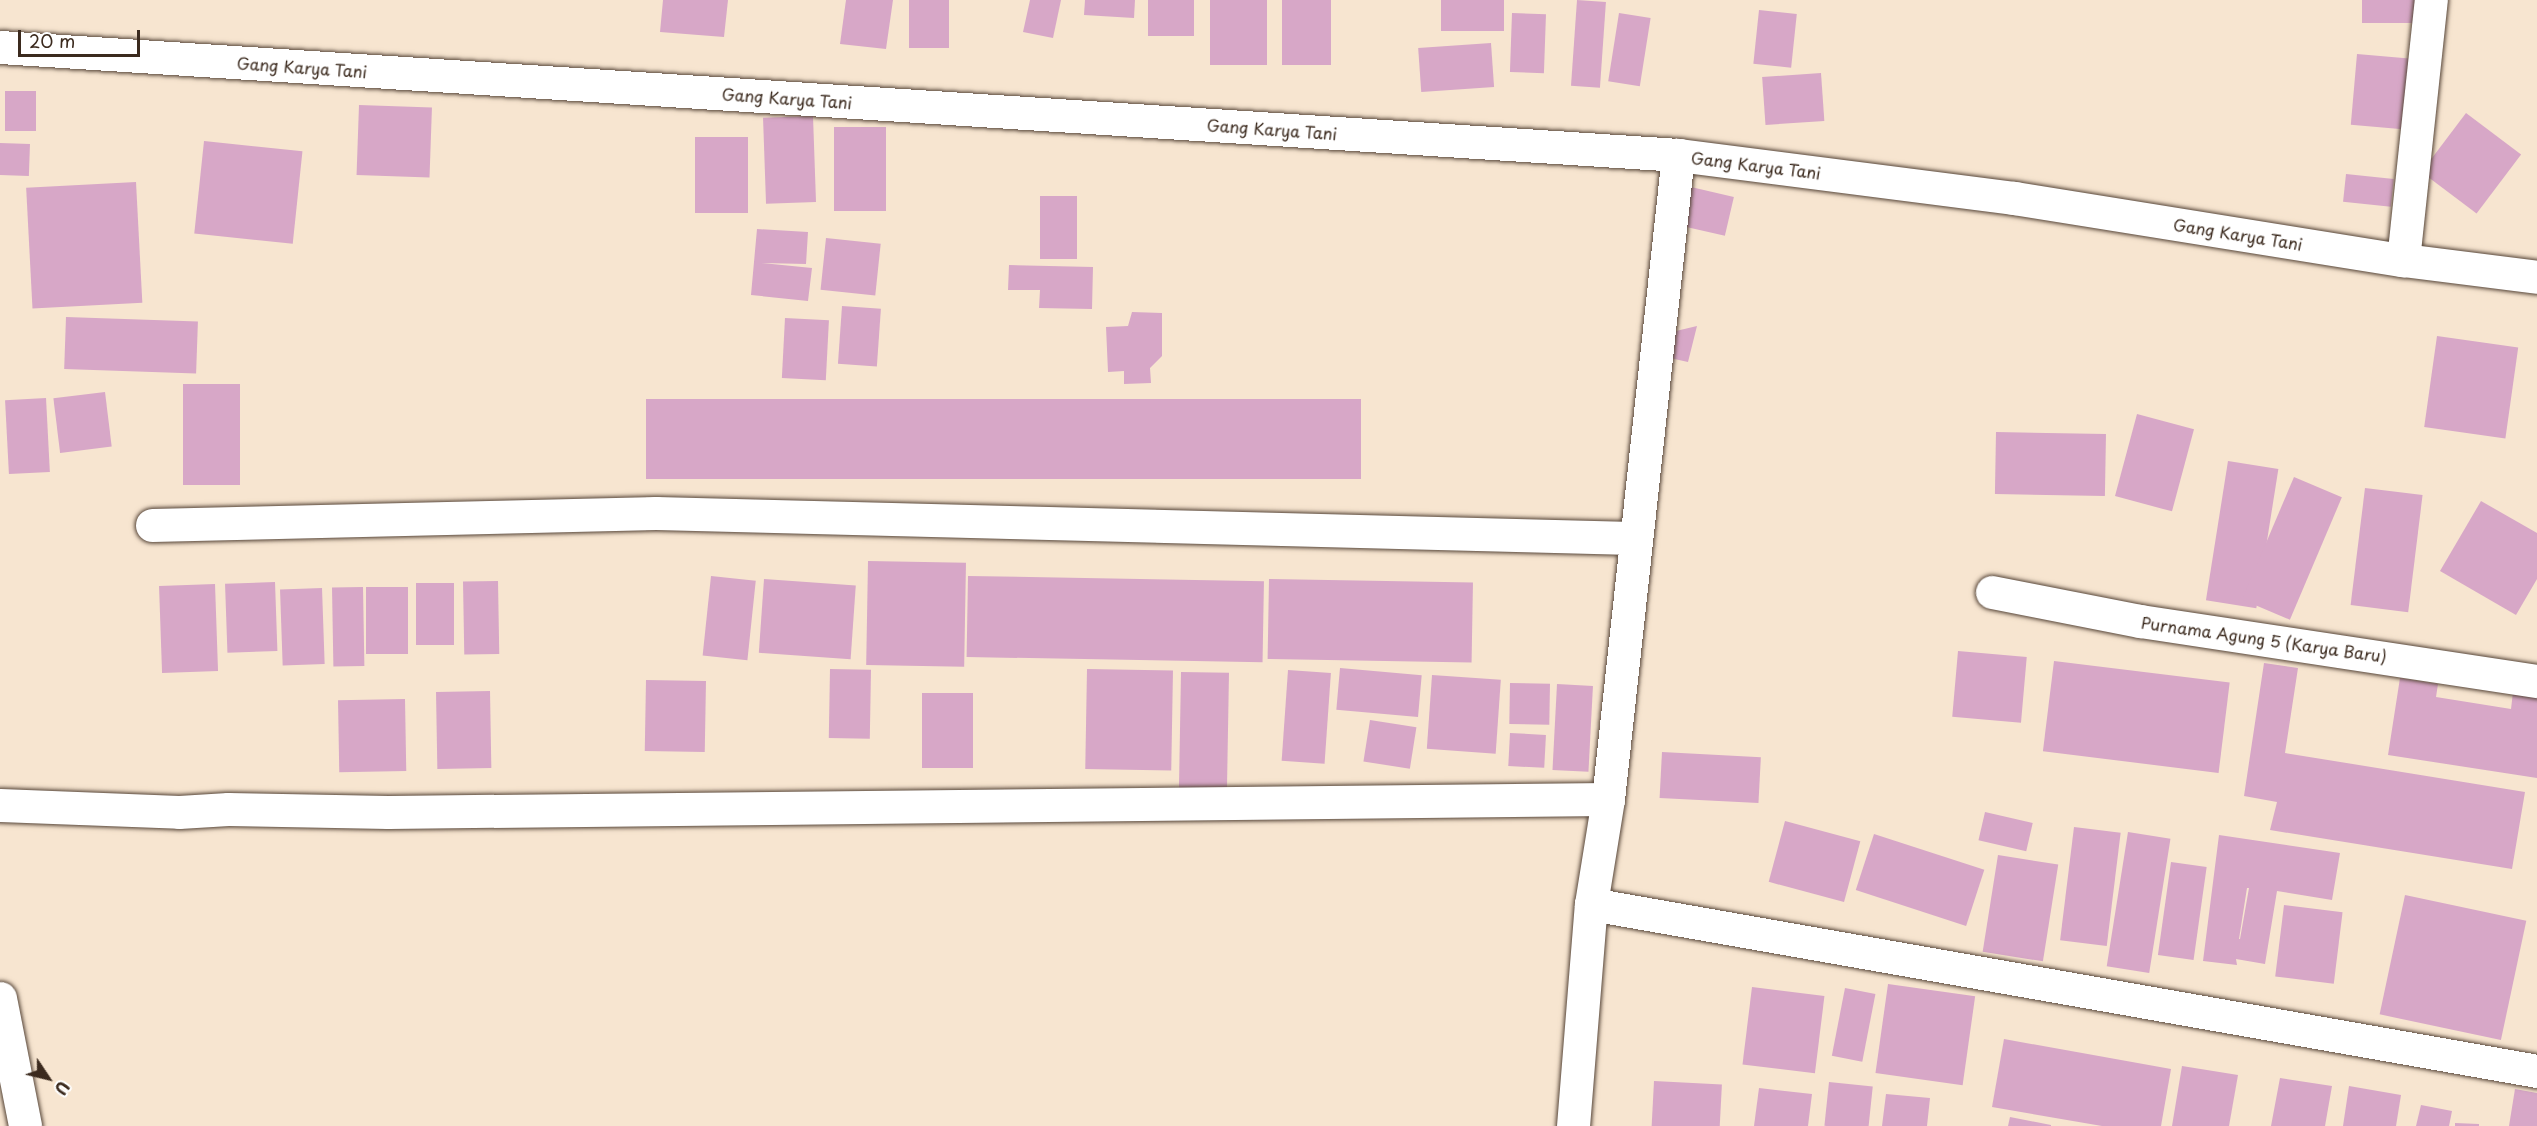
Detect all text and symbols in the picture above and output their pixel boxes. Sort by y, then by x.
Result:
scale bar [21,18,142,56]
text: 20 m [29,27,75,54]
street label: Gang Karya Tani [235,53,369,81]
street label: Gang Karya Tani [720,84,854,112]
street label: Gang Karya Tani [1205,115,1339,143]
street label: Gang Karya Tani [1689,147,1823,183]
street label: Gang Karya Tani [2171,214,2305,254]
street label: Purnama Agung 5 (Karya Baru) [2139,612,2389,666]
north arrow [18,1048,78,1108]
text: U [49,1076,76,1100]

